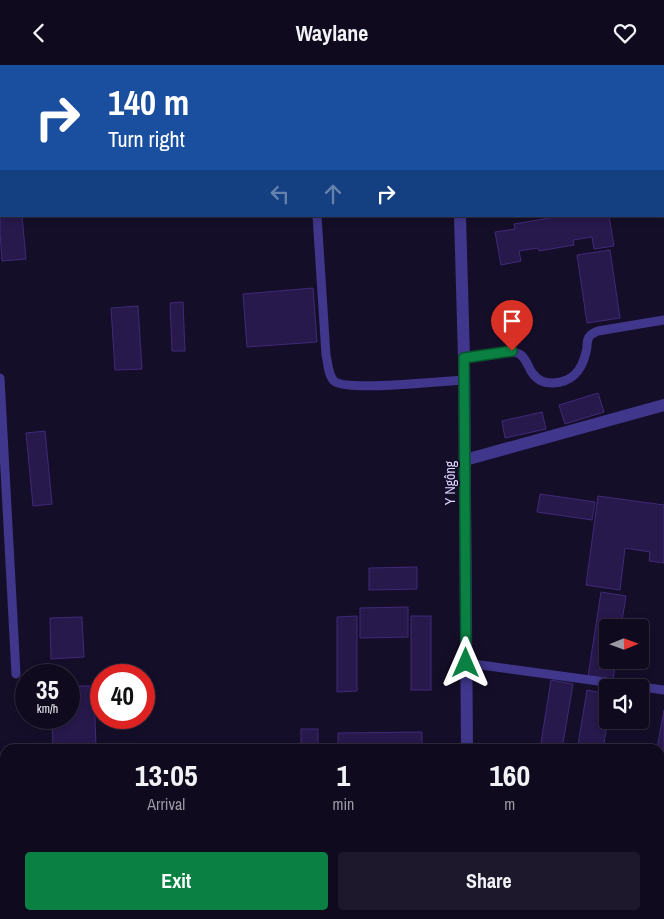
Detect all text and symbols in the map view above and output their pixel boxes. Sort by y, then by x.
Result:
text: Waylane [296,18,368,48]
icon: back [25,19,53,47]
icon: heart [611,19,639,47]
text: 140 m [108,79,189,126]
icon: right [25,85,90,150]
text: Turn right [108,124,185,154]
icon: left [266,180,294,208]
icon: ahead [319,180,347,208]
icon: right [372,180,400,208]
pin [491,300,533,351]
icon: arrive [498,307,526,335]
street label: Y Ngông [441,460,459,505]
north arrow [599,619,649,669]
map controls [599,619,649,729]
position arrow [439,636,491,688]
speed limit sign: 40 [90,664,155,729]
text: 35 [36,673,59,707]
button: sound [599,679,649,729]
text: km/h [37,701,58,717]
text: 13:05 [135,755,198,795]
text: 1 [337,755,350,795]
text: 160 [489,755,530,795]
text: Arrival [147,793,185,815]
text: min [332,793,354,815]
text: m [504,793,515,815]
button: Exit [25,852,328,910]
button: Share [338,852,640,910]

